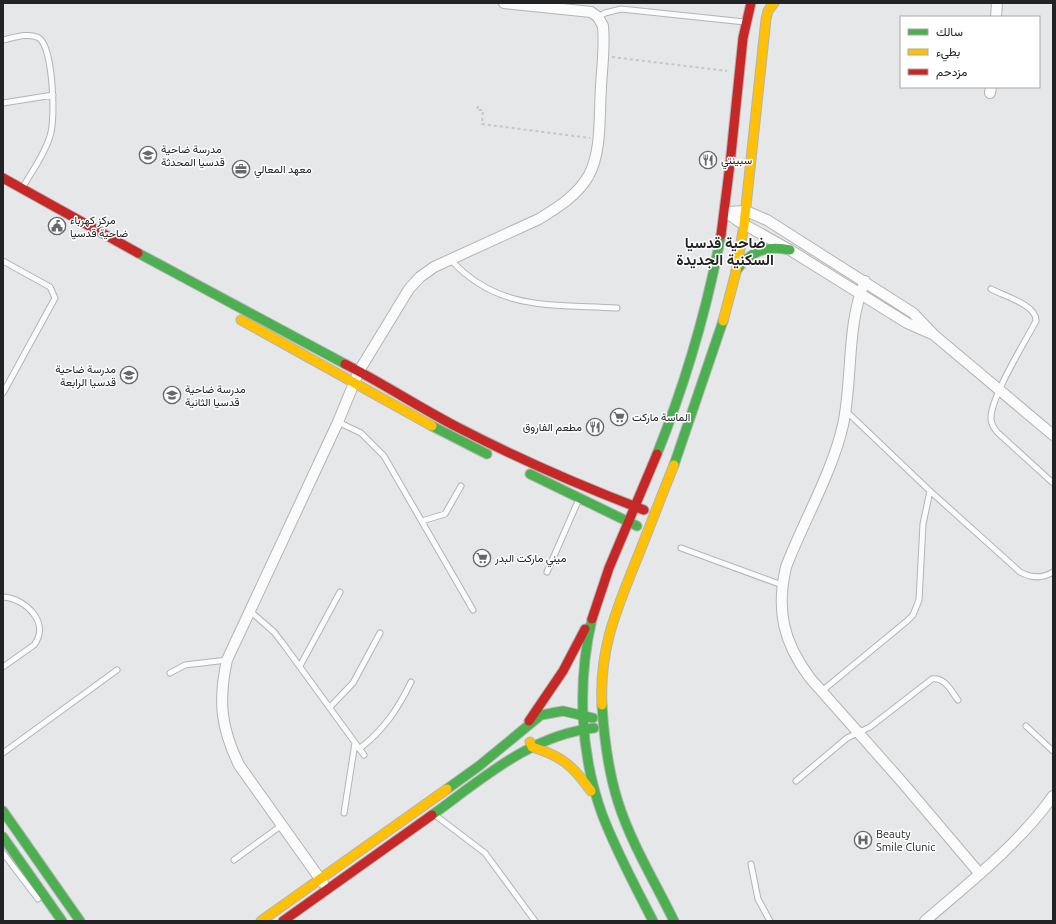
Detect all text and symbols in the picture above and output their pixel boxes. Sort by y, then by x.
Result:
legend [900,16,1040,88]
text: سالك [936,25,963,38]
text: بطيء [936,45,960,62]
text: مزدحم [936,65,967,80]
place label: مدرسة ضاحية قدسيا المحدثة [161,143,225,169]
school or university icon: مدرسة ضاحية قدسيا المحدثة [138,145,158,165]
restaurant icon: سبينتي [698,150,718,170]
place label: سبينتي [721,154,753,170]
office icon: معهد المعالي [231,159,251,179]
place label: معهد المعالي [254,163,312,179]
place label: مركز كهرباء ضاحية قدسيا [70,214,128,240]
public building icon: مركز كهرباء ضاحية قدسيا [47,216,67,236]
district label: ضاحية قدسيا السكنية الجديدة [676,234,774,269]
place label: مدرسة ضاحية قدسيا الرابعة [55,363,116,389]
school or university icon: مدرسة ضاحية قدسيا الرابعة [119,365,139,385]
place label: مدرسة ضاحية قدسيا الثانية [185,383,246,409]
school or university icon: مدرسة ضاحية قدسيا الثانية [162,385,182,405]
supermarket icon: الماسة ماركت [609,407,629,427]
place label: الماسة ماركت [632,411,690,424]
restaurant icon: مطعم الفاروق [585,417,605,437]
place label: مطعم الفاروق [523,421,582,435]
supermarket icon: ميني ماركت البدر [472,548,492,568]
place label: ميني ماركت البدر [494,552,567,568]
place label: Beauty Smile Clunic [876,828,935,853]
hospital icon: Beauty Smile Clunic [853,830,873,850]

